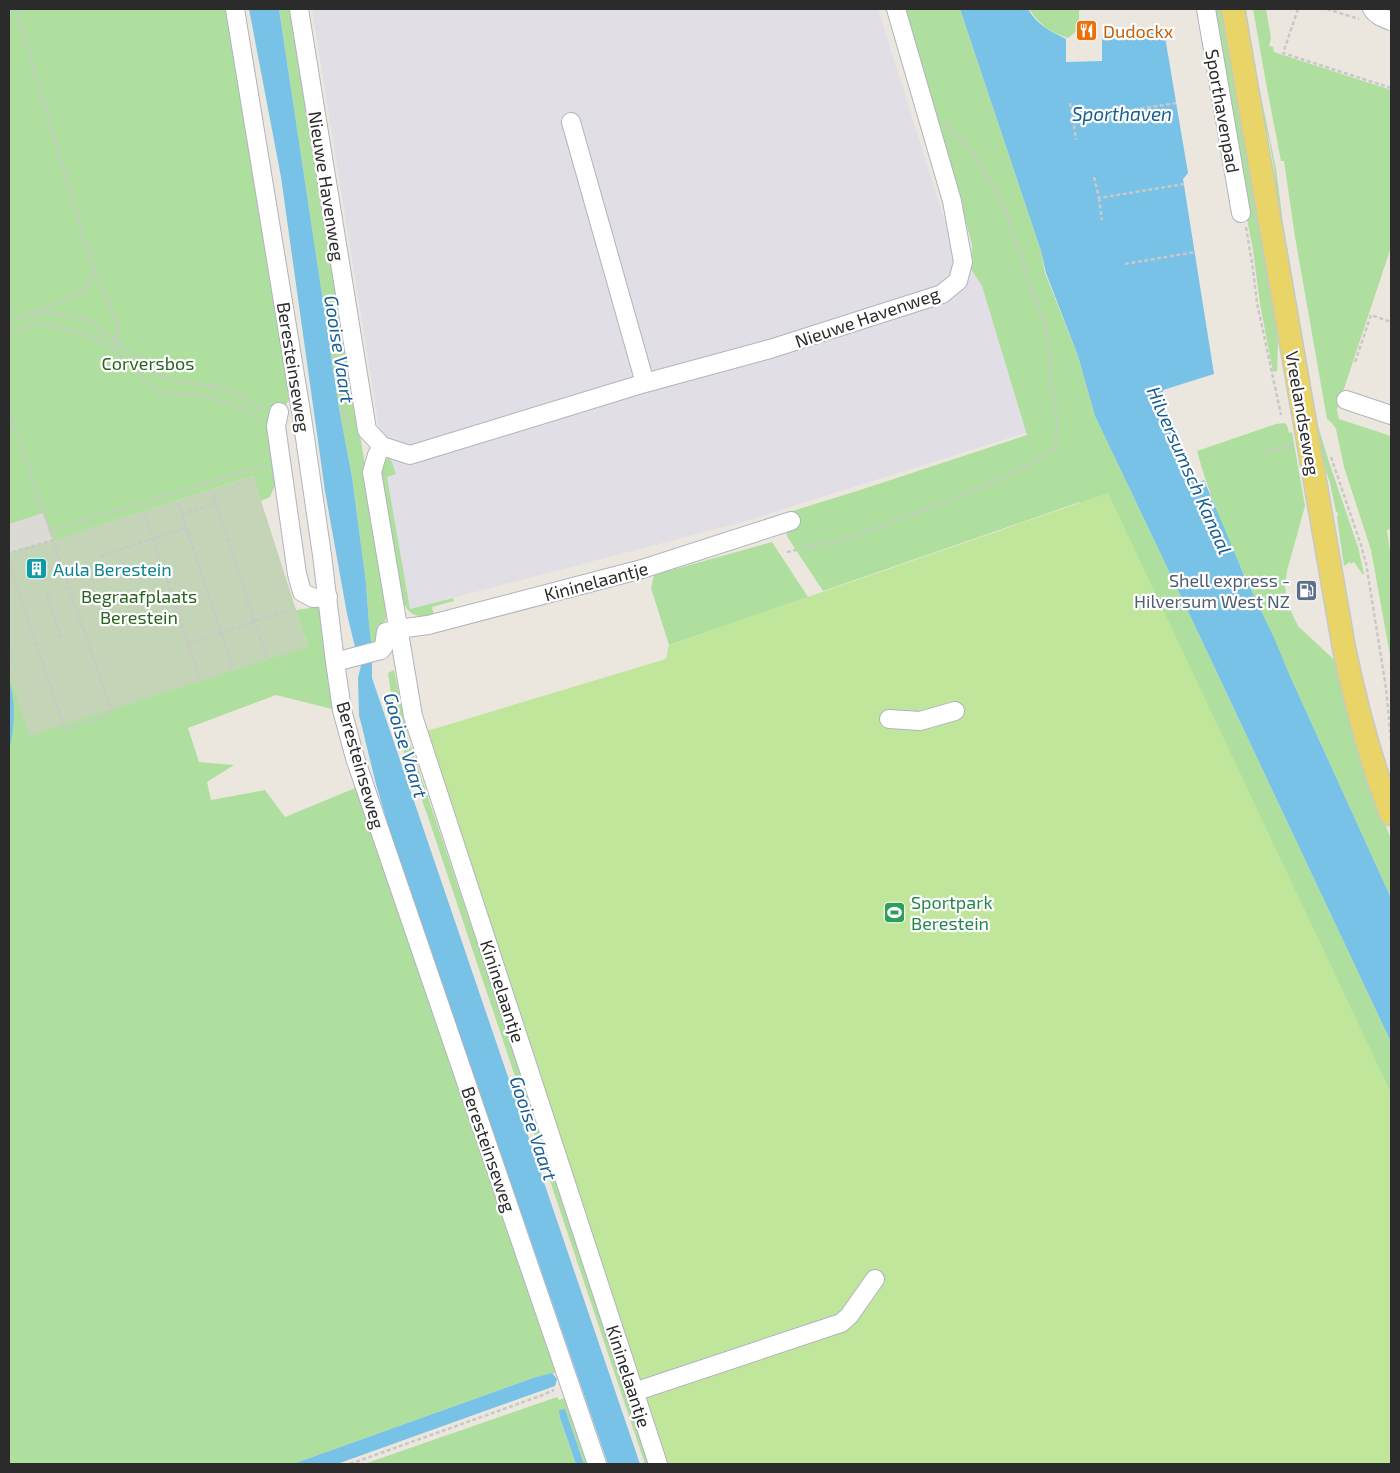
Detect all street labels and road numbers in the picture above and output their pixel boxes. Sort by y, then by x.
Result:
street label: Sporthavenpad [1201,47,1245,175]
street label: Nieuwe Havenweg [304,109,350,263]
street label: Nieuwe Havenweg [792,282,942,352]
street label: Beresteinseweg [273,300,315,434]
street label: Vreelandseweg [1281,349,1325,477]
street label: Kininelaantje [542,557,650,605]
street label: Beresteinseweg [332,699,390,831]
street label: Kininelaantje [476,937,530,1045]
street label: Beresteinseweg [457,1083,521,1215]
street label: Kininelaantje [602,1322,656,1430]

